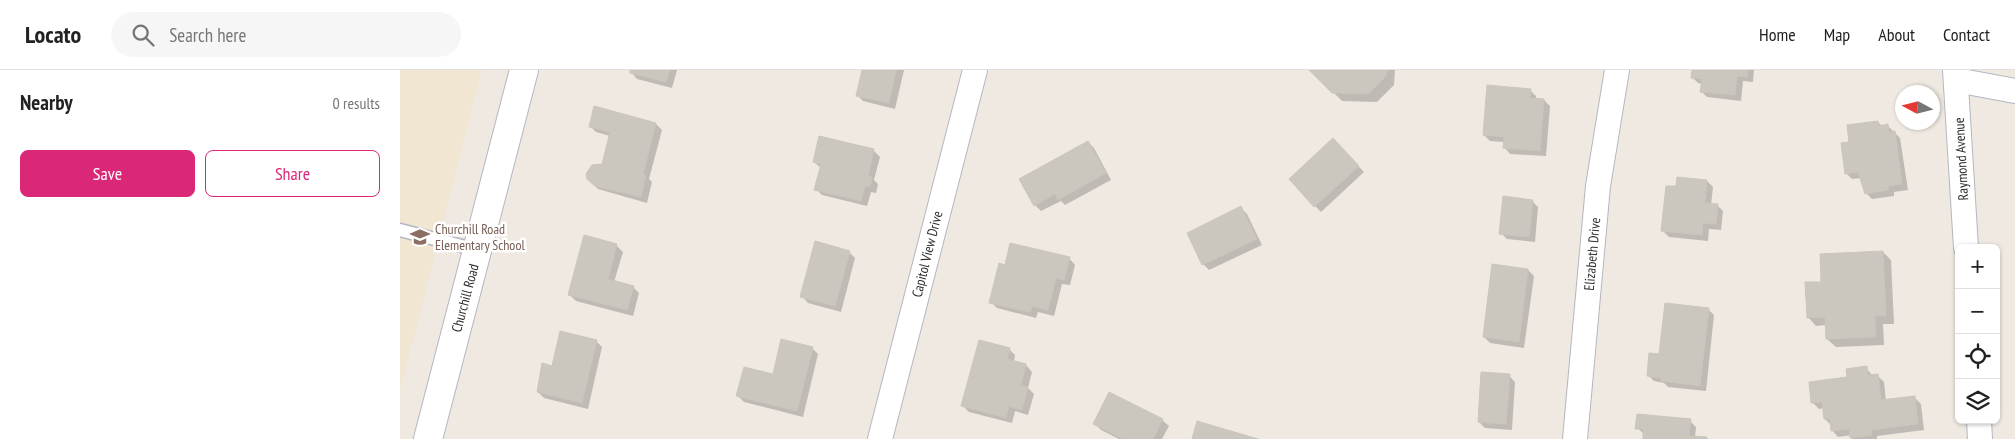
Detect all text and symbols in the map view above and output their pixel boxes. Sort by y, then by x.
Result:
search box [111,12,461,57]
text: Locato [25,19,81,50]
icon: search [129,21,157,49]
text: Search here [169,23,246,47]
text: Home [1759,23,1796,46]
text: Map [1824,23,1850,46]
text: About [1878,23,1915,46]
text: Contact [1943,23,1990,46]
north arrow [1895,85,1940,130]
text: Nearby [20,89,73,116]
text: 0 results [333,93,380,113]
street label: Raymond Avenue [1950,117,1972,201]
button: Save [20,150,195,197]
button: Share [205,150,380,197]
street label: Capitol View Drive [908,209,946,299]
street label: Elizabeth Drive [1580,217,1604,291]
place label: Churchill Road Elementary School [435,220,525,254]
school or university icon: Churchill Road Elementary School [409,226,431,248]
map controls [1955,244,2000,424]
button: + [1955,244,2000,289]
street label: Churchill Road [447,262,483,334]
button: − [1955,289,2000,334]
button: locate [1955,334,2000,379]
button: layers [1955,379,2000,424]

